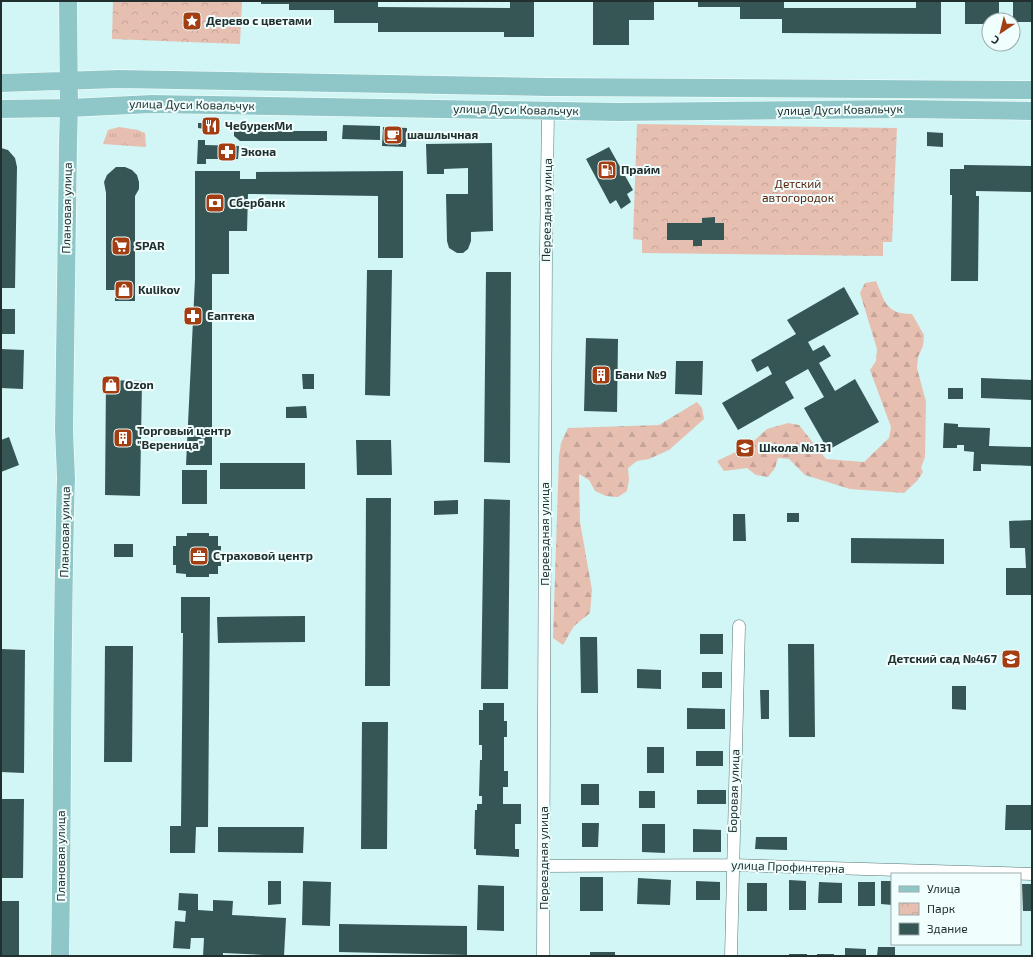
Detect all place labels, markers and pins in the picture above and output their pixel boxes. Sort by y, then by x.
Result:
place icon: Дерево с цветами [181,10,203,32]
place label: Дерево с цветами [206,13,312,27]
restaurant icon: ЧебурекМи [200,115,222,137]
place label: ЧебурекМи [225,118,293,132]
cafe icon: шашлычная [382,124,404,146]
place label: шашлычная [407,127,478,141]
pharmacy icon: Экона [216,141,238,163]
place label: Экона [241,144,276,158]
fuel station icon: Прайм [596,159,618,181]
place label: Прайм [621,162,660,176]
bank icon: Сбербанк [204,192,226,214]
place label: Сбербанк [229,195,285,209]
supermarket icon: SPAR [110,235,132,257]
place label: SPAR [135,238,165,252]
shop icon: Kulikov [113,279,135,301]
place label: Kulikov [138,282,180,296]
pharmacy icon: Еаптека [182,305,204,327]
place label: Еаптека [207,308,255,322]
building icon: Бани №9 [590,364,612,386]
place label: Бани №9 [615,367,667,381]
shop icon: Ozon [100,374,122,396]
place label: Ozon [125,377,154,391]
place label: Торговый центр "Вереница" [137,423,231,451]
building icon: Торговый центр "Вереница" [112,427,134,449]
school or university icon: Школа №131 [734,437,756,459]
place label: Школа №131 [759,440,831,454]
office icon: Страховой центр [188,545,210,567]
place label: Страховой центр [213,548,313,562]
school or university icon: Детский сад №467 [1000,648,1022,670]
place label: Детский сад №467 [888,651,998,665]

